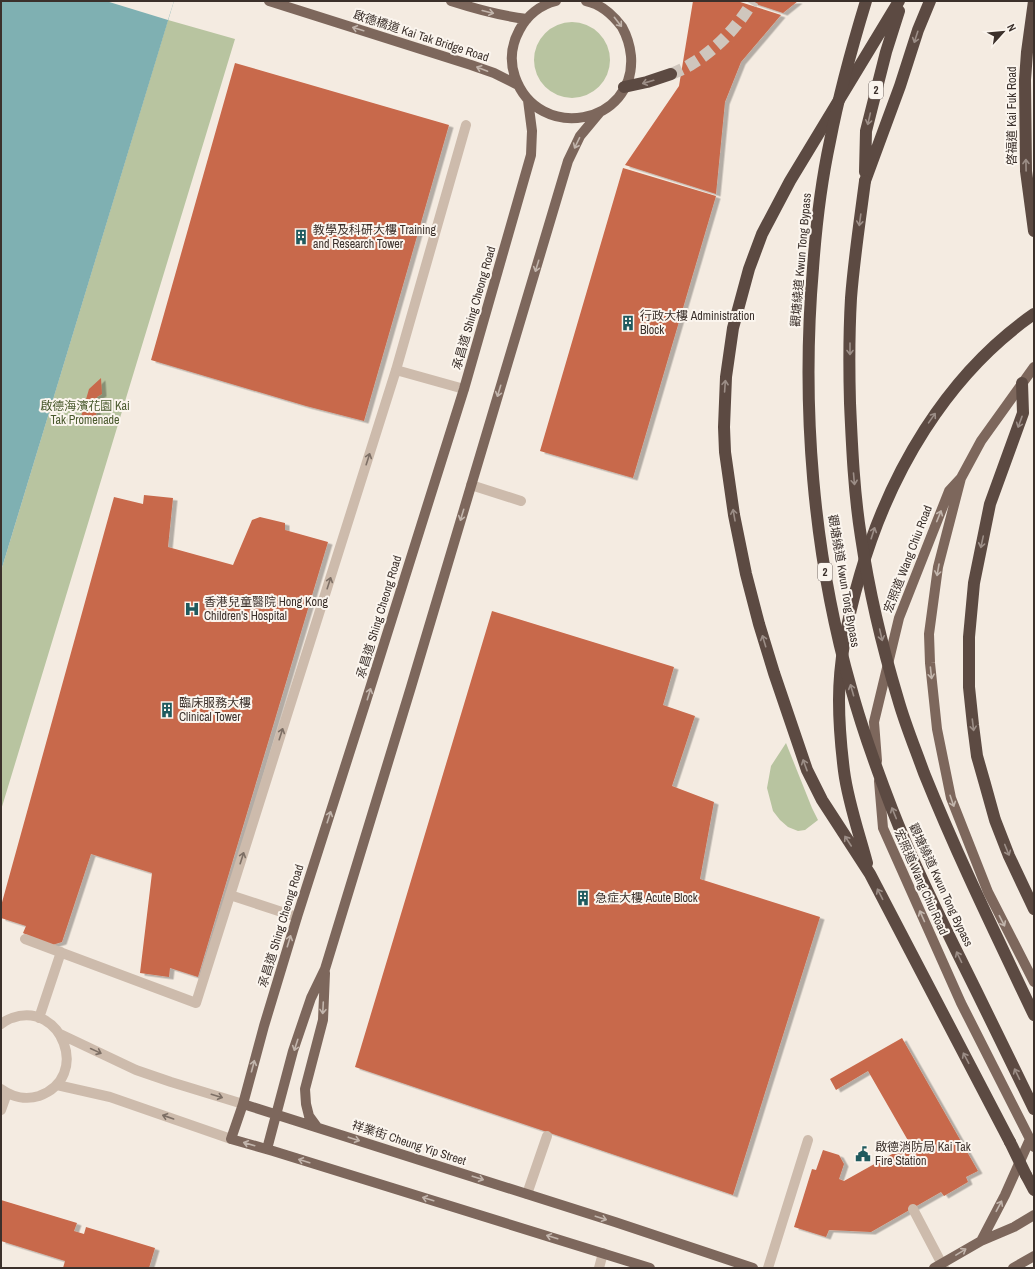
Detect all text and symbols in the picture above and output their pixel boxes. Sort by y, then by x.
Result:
street label: 啟德橋道 Kai Tak Bridge Road [351,7,491,65]
one-way arrow [482,9,495,17]
north arrow [983,12,1023,52]
one-way arrow [613,17,622,28]
text: N [1004,21,1020,34]
one-way arrow [352,25,365,32]
one-way arrow [912,31,919,44]
one-way arrow [477,64,489,72]
street label: 啓福道 Kai Fuk Road [1004,67,1020,165]
one-way arrow [641,79,654,86]
road number: 2 [869,81,883,99]
one-way arrow [864,112,872,125]
one-way arrow [573,136,580,148]
one-way arrow [1022,159,1030,172]
street label: 觀塘繞道 Kwun Tong Bypass [787,192,815,328]
one-way arrow [856,213,864,226]
place label: 教學及科研大樓 Training and Research Tower [313,222,437,252]
building icon: 教學及科研大樓 Training and Research Tower [292,228,310,246]
street label: 承昌道 Shing Cheong Road [449,244,499,372]
one-way arrow [533,259,540,272]
place label: 行政大樓 Administration Block [640,308,755,338]
building icon: 行政大樓 Administration Block [619,314,637,332]
one-way arrow [846,342,854,355]
one-way arrow [721,380,728,393]
one-way arrow [495,384,502,397]
park label: 啟德海濱花園 Kai Tak Promenade [40,398,130,428]
one-way arrow [928,413,937,424]
one-way arrow [1015,415,1023,427]
one-way arrow [365,453,372,466]
one-way arrow [851,472,858,485]
street label: 宏照道 Wang Chiu Road [880,503,936,615]
one-way arrow [458,508,465,521]
one-way arrow [730,509,738,522]
one-way arrow [936,511,943,523]
street label: 觀塘繞道 Kwun Tong Bypass [824,513,864,649]
one-way arrow [870,527,877,540]
one-way arrow [978,536,986,549]
street label: 承昌道 Shing Cheong Road [353,553,405,681]
road number: 2 [818,563,832,581]
one-way arrow [934,563,942,576]
one-way arrow [326,577,333,590]
place label: 香港兒童醫院 Hong Kong Children's Hospital [204,594,329,624]
hospital icon: 香港兒童醫院 Hong Kong Children's Hospital [183,600,201,618]
one-way arrow [878,628,885,641]
one-way arrow [760,635,767,648]
one-way arrow [927,666,935,679]
one-way arrow [848,684,855,697]
one-way arrow [365,688,373,700]
place label: 臨床服務大樓 Clinical Tower [179,695,251,725]
building icon: 臨床服務大樓 Clinical Tower [158,701,176,719]
one-way arrow [969,718,977,731]
one-way arrow [278,727,285,740]
one-way arrow [801,759,809,771]
one-way arrow [949,794,957,806]
one-way arrow [889,808,897,820]
one-way arrow [326,811,333,824]
street label: 觀塘繞道 Kwun Tong Bypass [905,821,977,949]
street label: 宏照道 Wang Chiu Road [891,827,951,937]
one-way arrow [844,835,852,847]
one-way arrow [1004,844,1011,856]
one-way arrow [239,851,246,864]
street label: 承昌道 Shing Cheong Road [255,862,307,990]
one-way arrow [876,888,883,900]
building icon: 急症大樓 Acute Block [574,889,592,907]
place label: 急症大樓 Acute Block [595,890,698,906]
one-way arrow [918,910,925,922]
one-way arrow [999,914,1007,926]
one-way arrow [286,935,293,948]
one-way arrow [955,951,963,963]
one-way arrow [320,1001,327,1014]
one-way arrow [291,1038,299,1050]
one-way arrow [89,1048,101,1055]
one-way arrow [961,1052,969,1064]
one-way arrow [250,1060,257,1073]
one-way arrow [1013,1068,1020,1080]
one-way arrow [211,1093,224,1100]
one-way arrow [161,1113,174,1120]
street label: 祥業街 Cheung Yip Street [350,1117,468,1169]
one-way arrow [347,1136,360,1143]
place label: 啟德消防局 Kai Tak Fire Station [875,1139,971,1169]
one-way arrow [243,1140,256,1147]
public building icon: 啟德消防局 Kai Tak Fire Station [854,1145,872,1163]
one-way arrow [298,1156,310,1164]
one-way arrow [471,1175,484,1182]
one-way arrow [422,1195,435,1202]
one-way arrow [996,1200,1003,1212]
one-way arrow [595,1215,608,1222]
one-way arrow [547,1233,559,1241]
one-way arrow [955,1248,967,1256]

